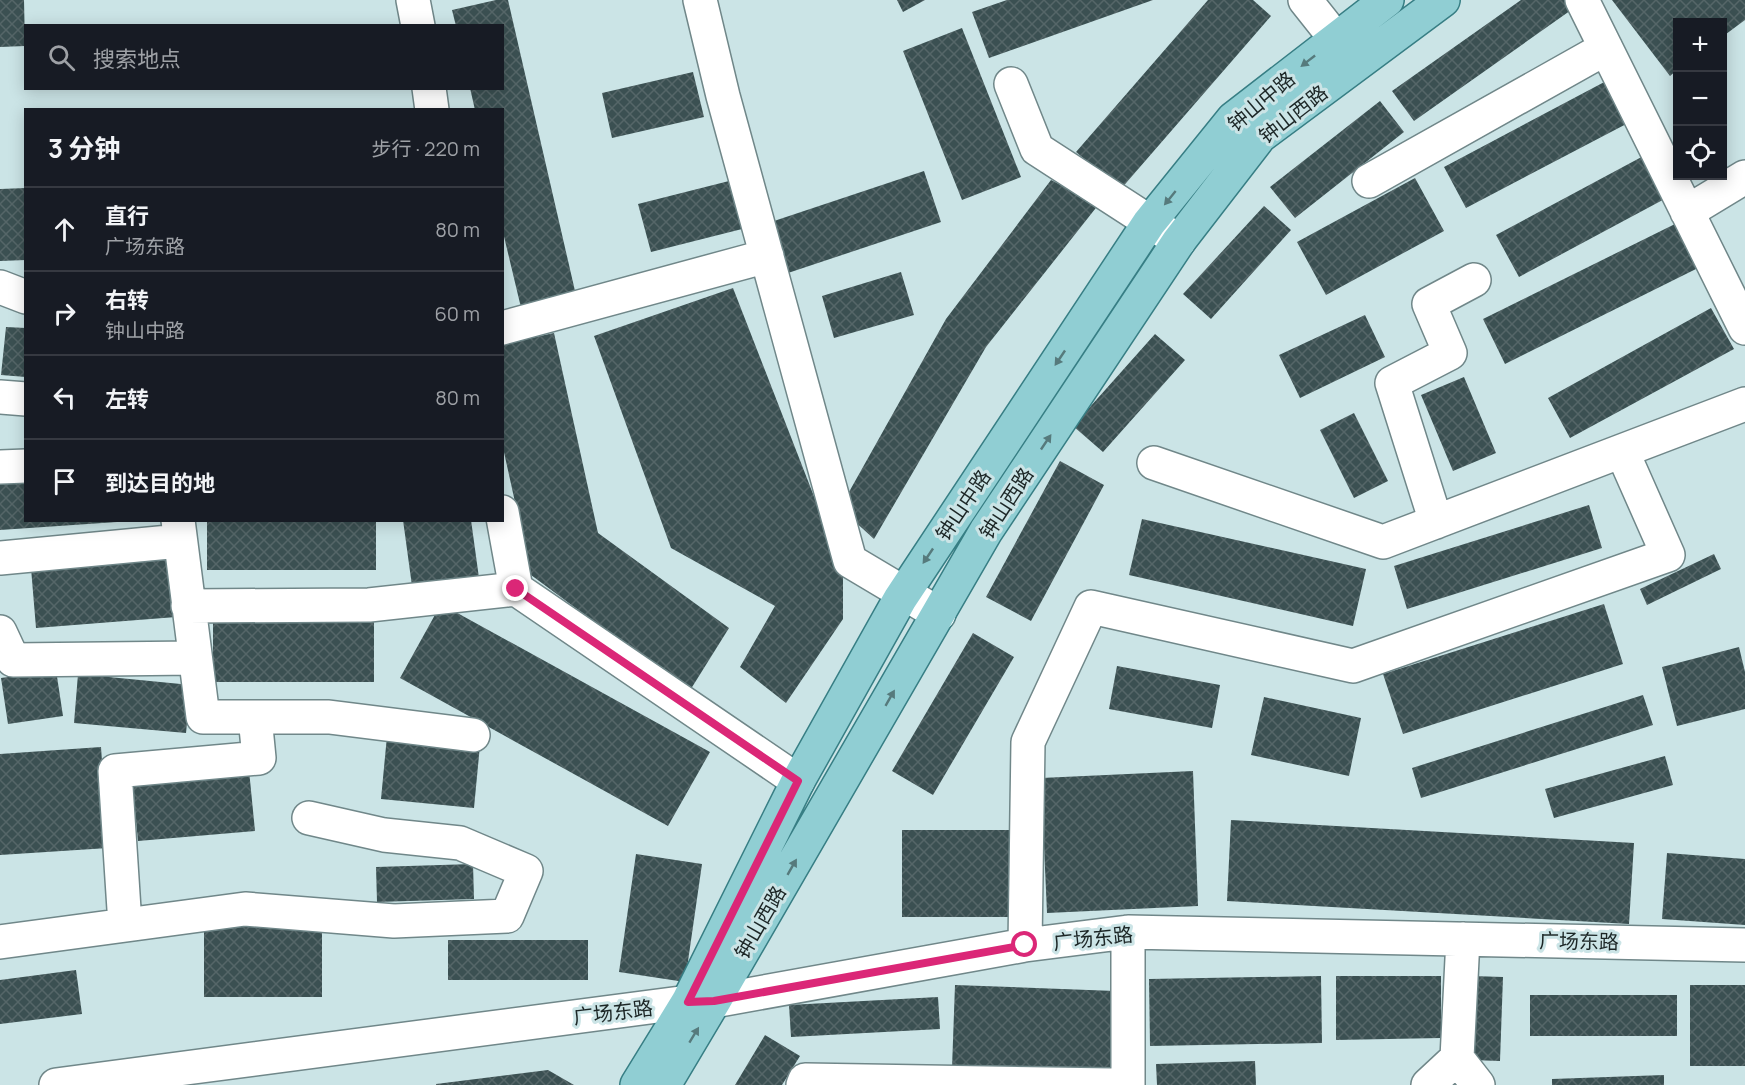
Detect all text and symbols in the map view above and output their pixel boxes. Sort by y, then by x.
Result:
map controls [1673,18,1727,180]
button: + [1673,18,1727,72]
search box [24,24,504,90]
icon: search [45,41,78,74]
text: 搜索地点 [93,44,181,74]
one-way arrow [1300,55,1315,67]
street label: 钟山中路 [1222,65,1300,137]
button: − [1673,72,1727,126]
street label: 钟山西路 [1253,79,1333,149]
button: locate [1673,126,1727,180]
text: 3 分钟 [48,130,120,166]
text: 步行 · 220 m [372,135,480,162]
one-way arrow [1164,190,1177,205]
text: 直行 [105,201,149,231]
icon: ahead [48,213,81,246]
text: 80 m [435,216,480,243]
text: 广场东路 [105,233,185,260]
text: 右转 [105,285,149,315]
icon: right [48,297,81,330]
text: 60 m [434,300,480,327]
text: 钟山中路 [105,317,185,344]
one-way arrow [1054,350,1065,367]
icon: left [48,381,81,414]
text: 左转 [105,384,149,414]
text: 80 m [435,384,480,411]
one-way arrow [1040,433,1051,450]
street label: 钟山西路 [973,462,1039,544]
street label: 钟山中路 [929,464,997,546]
icon: arrive [48,465,81,498]
text: 到达目的地 [105,468,215,498]
one-way arrow [923,548,934,564]
route end [502,575,528,601]
one-way arrow [885,690,896,706]
one-way arrow [787,859,798,875]
street label: 钟山西路 [728,881,792,963]
street label: 广场东路 [1052,920,1134,956]
street label: 广场东路 [1539,927,1619,955]
route start [1011,931,1037,957]
street label: 广场东路 [572,994,654,1030]
one-way arrow [688,1027,699,1043]

